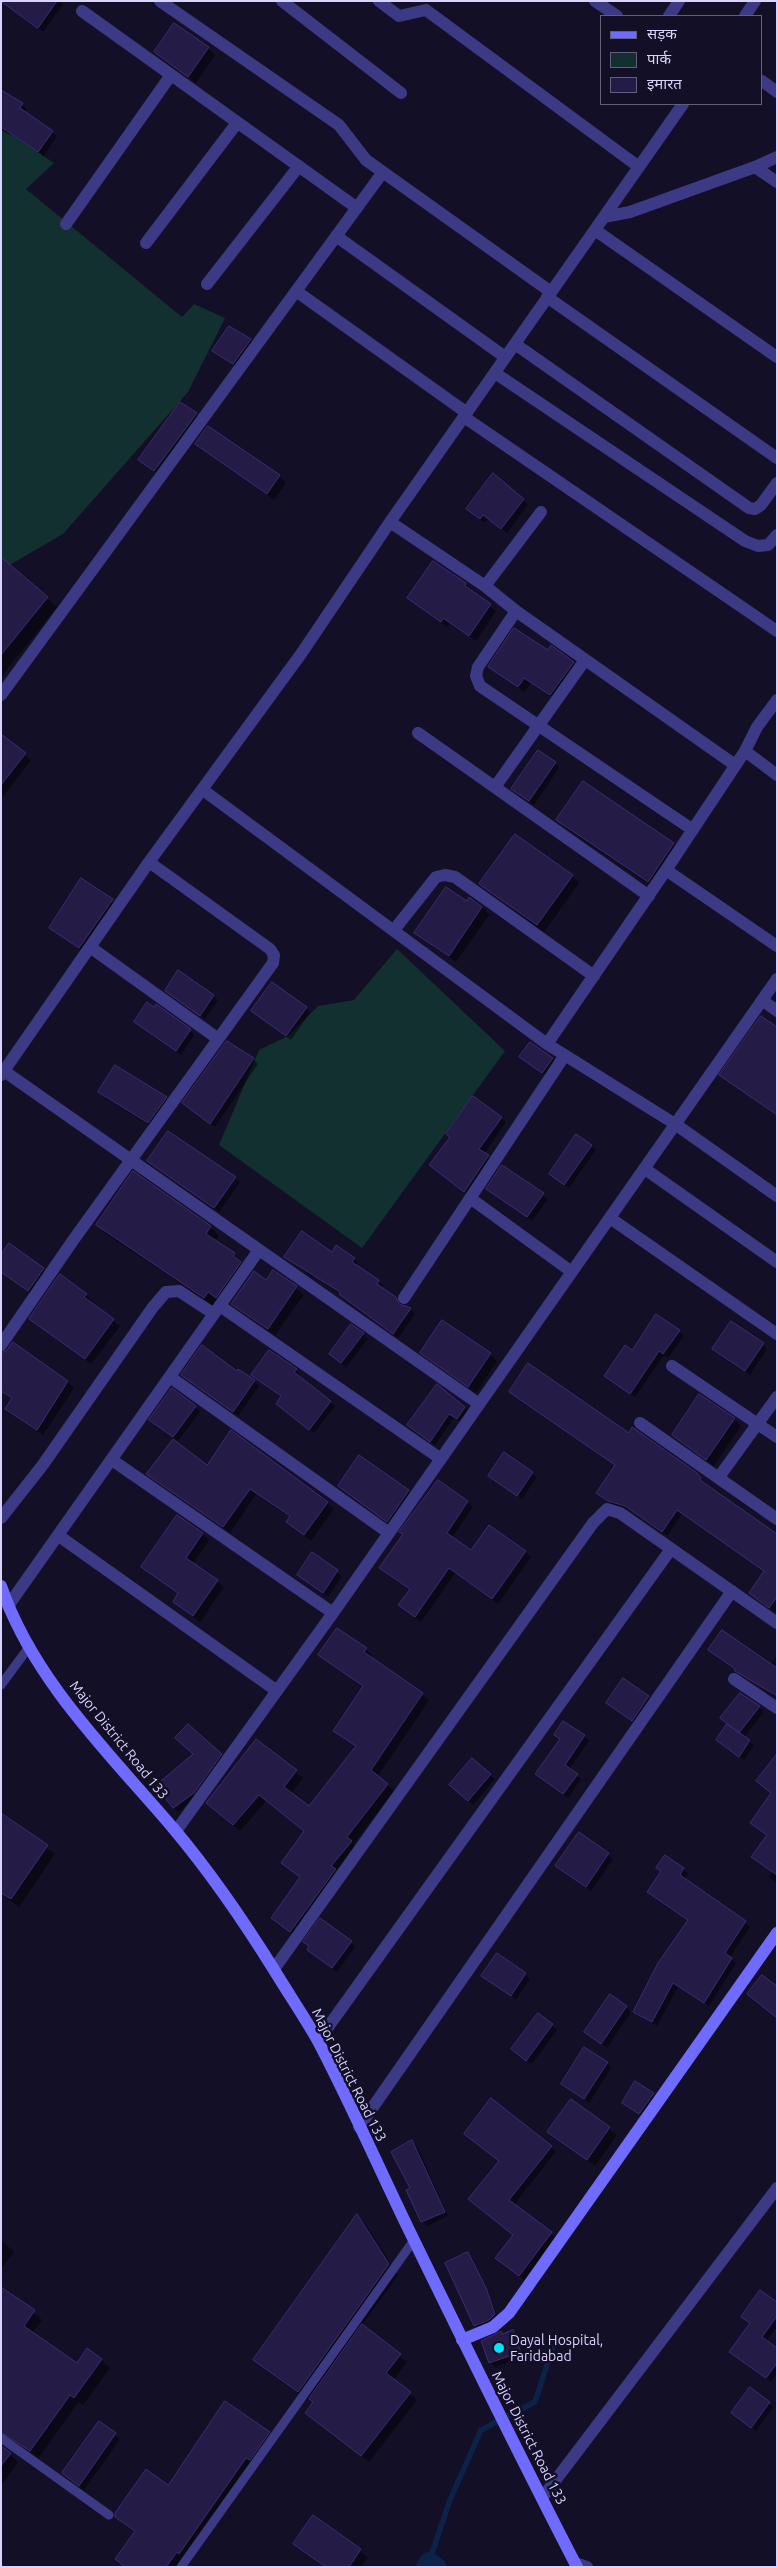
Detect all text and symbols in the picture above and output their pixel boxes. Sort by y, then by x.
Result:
legend [600,15,763,105]
text: सड़क [647,25,677,42]
text: पार्क [647,50,671,67]
text: इमारत [647,75,682,92]
street label: Major District Road 133 [66,1677,172,1803]
street label: Major District Road 133 [308,2006,390,2144]
place label: Dayal Hospital, Faridabad [510,2332,603,2364]
marker: Dayal Hospital, Faridabad [492,2341,506,2355]
street label: Major District Road 133 [488,2369,570,2507]

